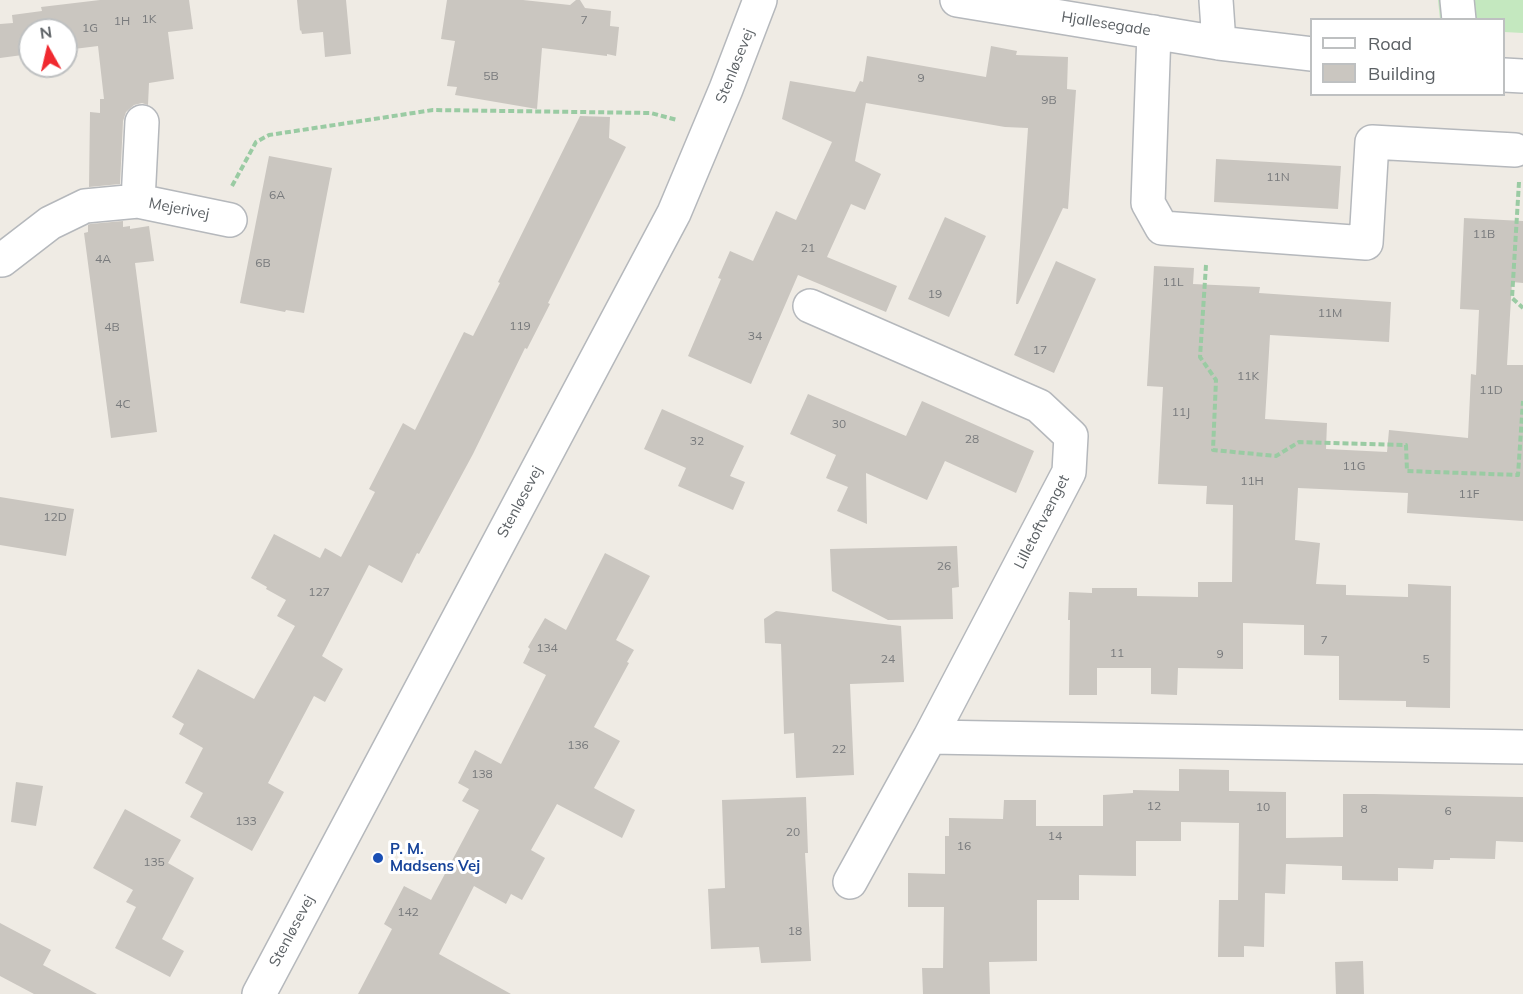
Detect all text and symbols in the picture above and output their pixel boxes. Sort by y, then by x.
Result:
street label: Hjallesegade [1060,8,1152,40]
house number: 1K [142,12,156,26]
house number: 7 [580,13,588,27]
house number: 1H [114,14,130,28]
north arrow [18,18,78,78]
legend [1310,18,1505,96]
text: N [38,21,53,43]
house number: 1G [82,21,98,35]
street label: Stenløsevej [712,26,758,106]
text: Road [1368,32,1412,55]
text: Building [1368,62,1436,85]
house number: 5B [483,69,499,83]
house number: 9 [917,71,925,85]
house number: 9B [1041,93,1057,107]
house number: 11N [1266,170,1290,184]
house number: 6A [269,188,285,202]
street label: Mejerivej [147,194,211,224]
house number: 11B [1473,227,1495,241]
house number: 21 [801,241,815,255]
house number: 4A [95,252,111,266]
house number: 6B [255,256,271,270]
house number: 11L [1163,275,1183,289]
house number: 19 [928,287,942,301]
house number: 11M [1318,306,1342,320]
house number: 119 [509,319,531,333]
house number: 4B [104,320,120,334]
house number: 34 [748,329,762,343]
house number: 17 [1033,343,1047,357]
house number: 11K [1237,369,1259,383]
house number: 11D [1479,383,1503,397]
house number: 4C [115,397,131,411]
house number: 11J [1172,405,1190,419]
house number: 30 [832,417,846,431]
house number: 28 [965,432,979,446]
house number: 32 [690,434,704,448]
house number: 11G [1342,459,1366,473]
street label: Stenløsevej [494,463,546,541]
street label: Lilletoftvænget [1011,472,1073,572]
house number: 11H [1240,474,1264,488]
house number: 11F [1458,487,1480,501]
house number: 12D [43,510,67,524]
house number: 26 [937,559,951,573]
house number: 127 [308,585,330,599]
house number: 7 [1320,633,1328,647]
house number: 134 [536,641,558,655]
house number: 11 [1110,646,1124,660]
house number: 9 [1216,647,1224,661]
house number: 24 [881,652,895,666]
house number: 5 [1422,652,1430,666]
house number: 136 [567,738,589,752]
house number: 22 [832,742,846,756]
house number: 138 [471,767,493,781]
house number: 12 [1147,799,1161,813]
house number: 10 [1256,800,1270,814]
house number: 8 [1360,802,1368,816]
house number: 6 [1444,804,1452,818]
house number: 133 [235,814,257,828]
house number: 20 [786,825,800,839]
house number: 14 [1048,829,1062,843]
house number: 16 [957,839,971,853]
place label: P. M. Madsens Vej [390,840,480,875]
marker: P. M. Madsens Vej [371,851,385,865]
house number: 135 [143,855,165,869]
street label: Stenløsevej [266,892,318,970]
house number: 142 [397,905,419,919]
house number: 18 [788,924,802,938]

